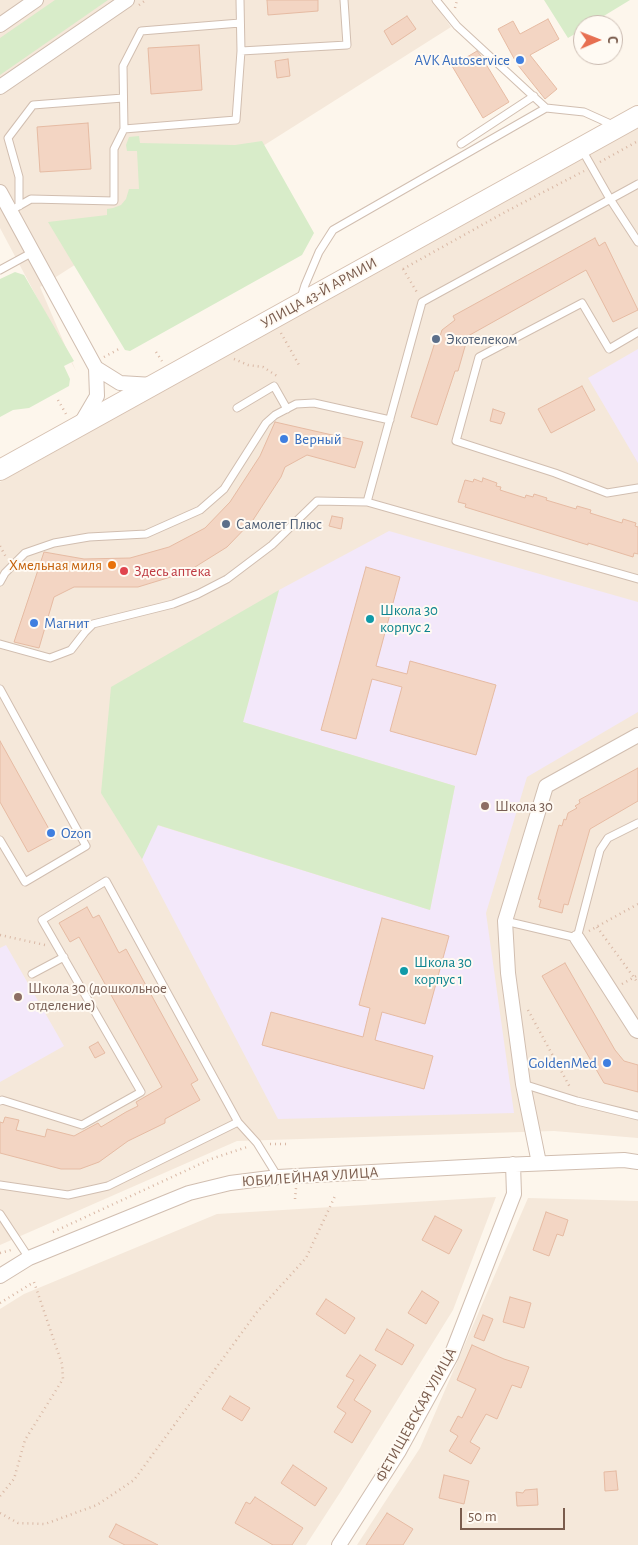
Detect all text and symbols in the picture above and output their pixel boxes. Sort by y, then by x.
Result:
north arrow [573,15,623,65]
text: С [605,36,619,44]
place label: AVK Autoservice [414,51,510,69]
marker: AVK Autoservice [514,54,526,66]
street label: УЛИЦА 43-Й АРМИИ [258,254,380,332]
place label: Экотелеком [446,330,518,348]
marker: Экотелеком [430,333,442,345]
place label: Верный [294,430,342,448]
marker: Верный [278,433,290,445]
place label: Самолет Плюс [236,515,322,533]
marker: Самолет Плюс [220,518,232,530]
place label: Хмельная миля [9,556,102,574]
marker: Хмельная миля [106,559,118,571]
place label: Здесь аптека [134,562,211,580]
marker: Здесь аптека [118,565,130,577]
place label: Школа 30 корпус 2 [380,601,438,636]
marker: Школа 30 корпус 2 [364,613,376,625]
place label: Магнит [44,614,89,632]
marker: Магнит [28,617,40,629]
place label: Школа 30 [495,797,553,815]
marker: Школа 30 [479,800,491,812]
place label: Ozon [61,824,91,842]
marker: Ozon [45,827,57,839]
place label: Школа 30 корпус 1 [414,953,472,988]
marker: Школа 30 корпус 1 [398,965,410,977]
place label: Школа 30 (дошкольное отделение) [28,979,167,1014]
marker: Школа 30 (дошкольное отделение) [12,991,24,1003]
place label: GoldenMed [529,1054,597,1072]
marker: GoldenMed [601,1057,613,1069]
street label: ЮБИЛЕЙНАЯ УЛИЦА [241,1163,379,1191]
street label: ФЕТИЩЕВСКАЯ УЛИЦА [372,1345,460,1485]
scale bar [463,1498,568,1530]
text: 50 m [468,1509,497,1524]

